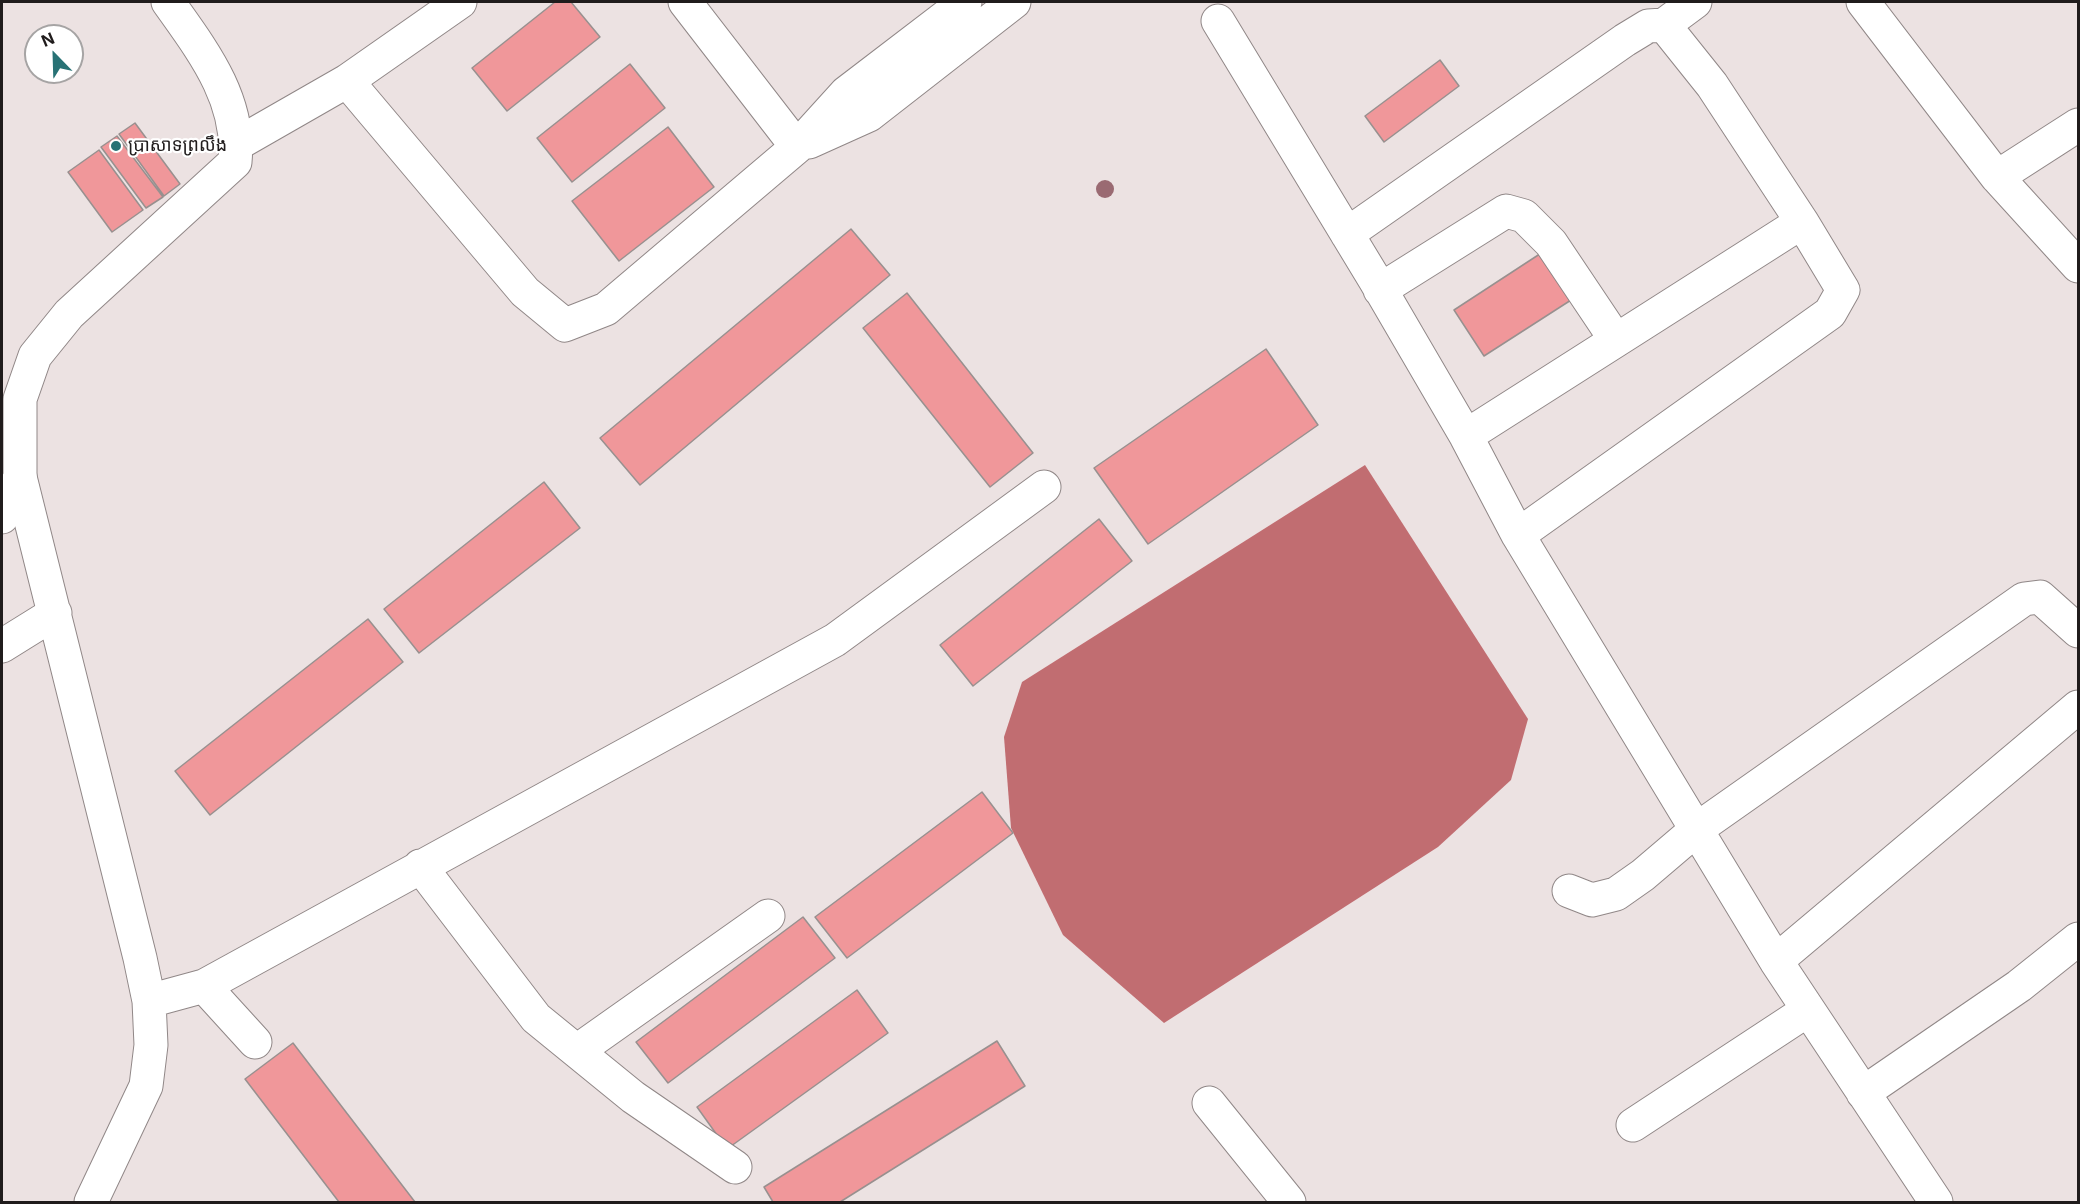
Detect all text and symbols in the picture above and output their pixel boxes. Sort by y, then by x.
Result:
north arrow [24,24,84,84]
text: N [38,28,57,51]
place label: ប្រាសាទព្រលឹង [128,135,227,157]
marker: ប្រាសាទព្រលឹង [109,139,123,153]

